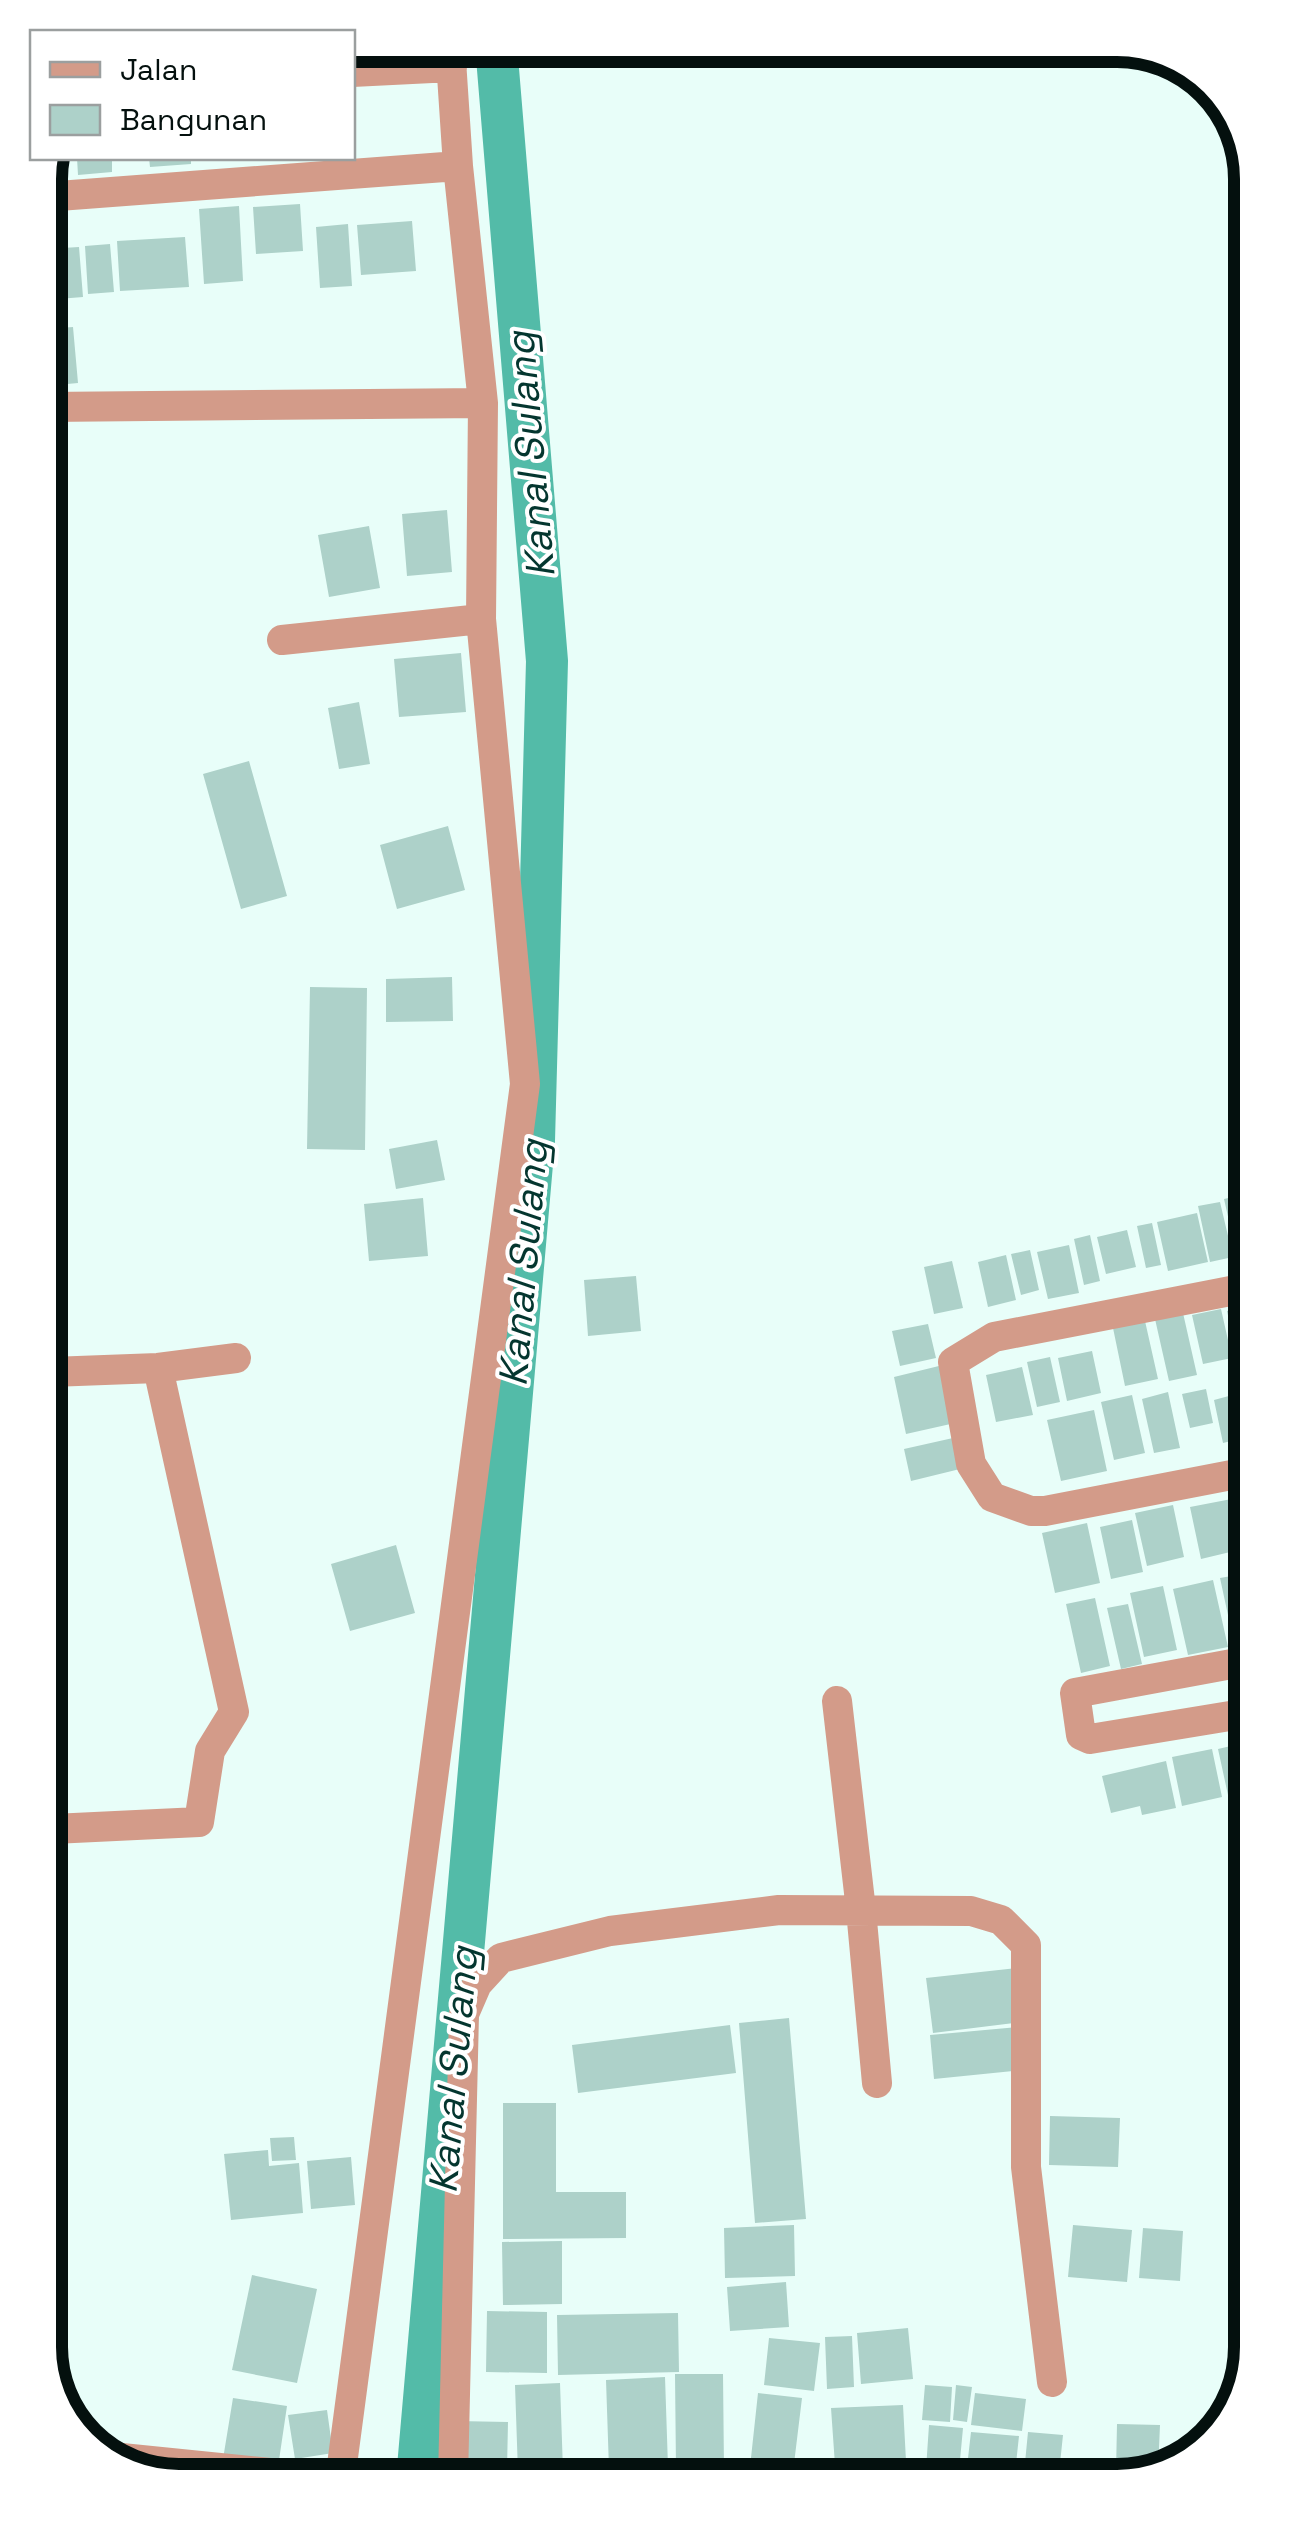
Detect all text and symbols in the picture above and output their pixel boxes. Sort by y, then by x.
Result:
legend [30,30,355,160]
text: Jalan [120,50,197,89]
text: Bangunan [120,100,267,139]
water label: Kanal Sulang [494,327,567,580]
water label: Kanal Sulang [487,1136,560,1388]
water label: Kanal Sulang [417,1943,490,2195]

